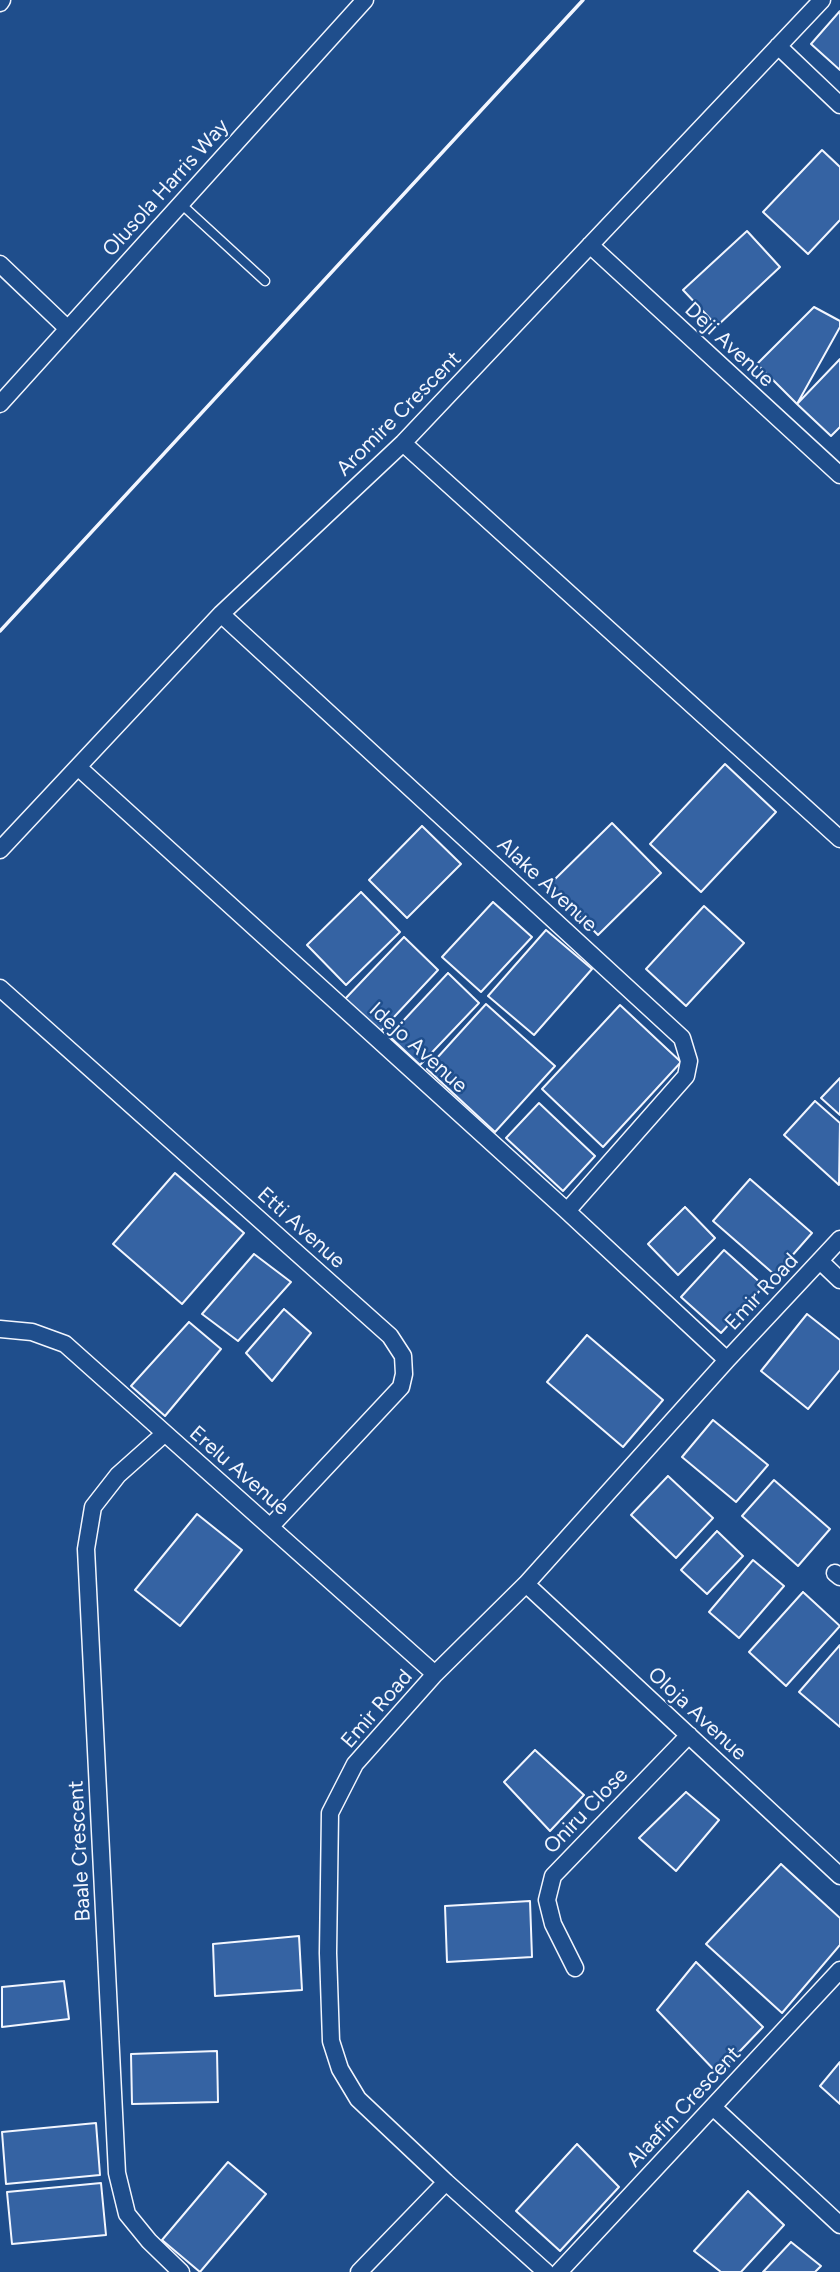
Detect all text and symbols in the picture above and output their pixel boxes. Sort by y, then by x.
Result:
street label: Olusola Harris Way [98,114,234,262]
street label: Deji Avenue [679,297,779,393]
street label: Aromire Crescent [331,346,467,482]
street label: Alake Avenue [492,832,602,938]
street label: Idejo Avenue [364,997,472,1099]
street label: Etti Avenue [252,1182,350,1274]
street label: Emir Road [720,1248,804,1336]
street label: Erelu Avenue [184,1421,294,1521]
street label: Oloja Avenue [642,1662,752,1766]
street label: Emir Road [336,1665,418,1753]
street label: Oniru Close [539,1763,633,1859]
street label: Baale Crescent [64,1780,96,1922]
street label: Alaafin Crescent [622,2041,746,2173]

